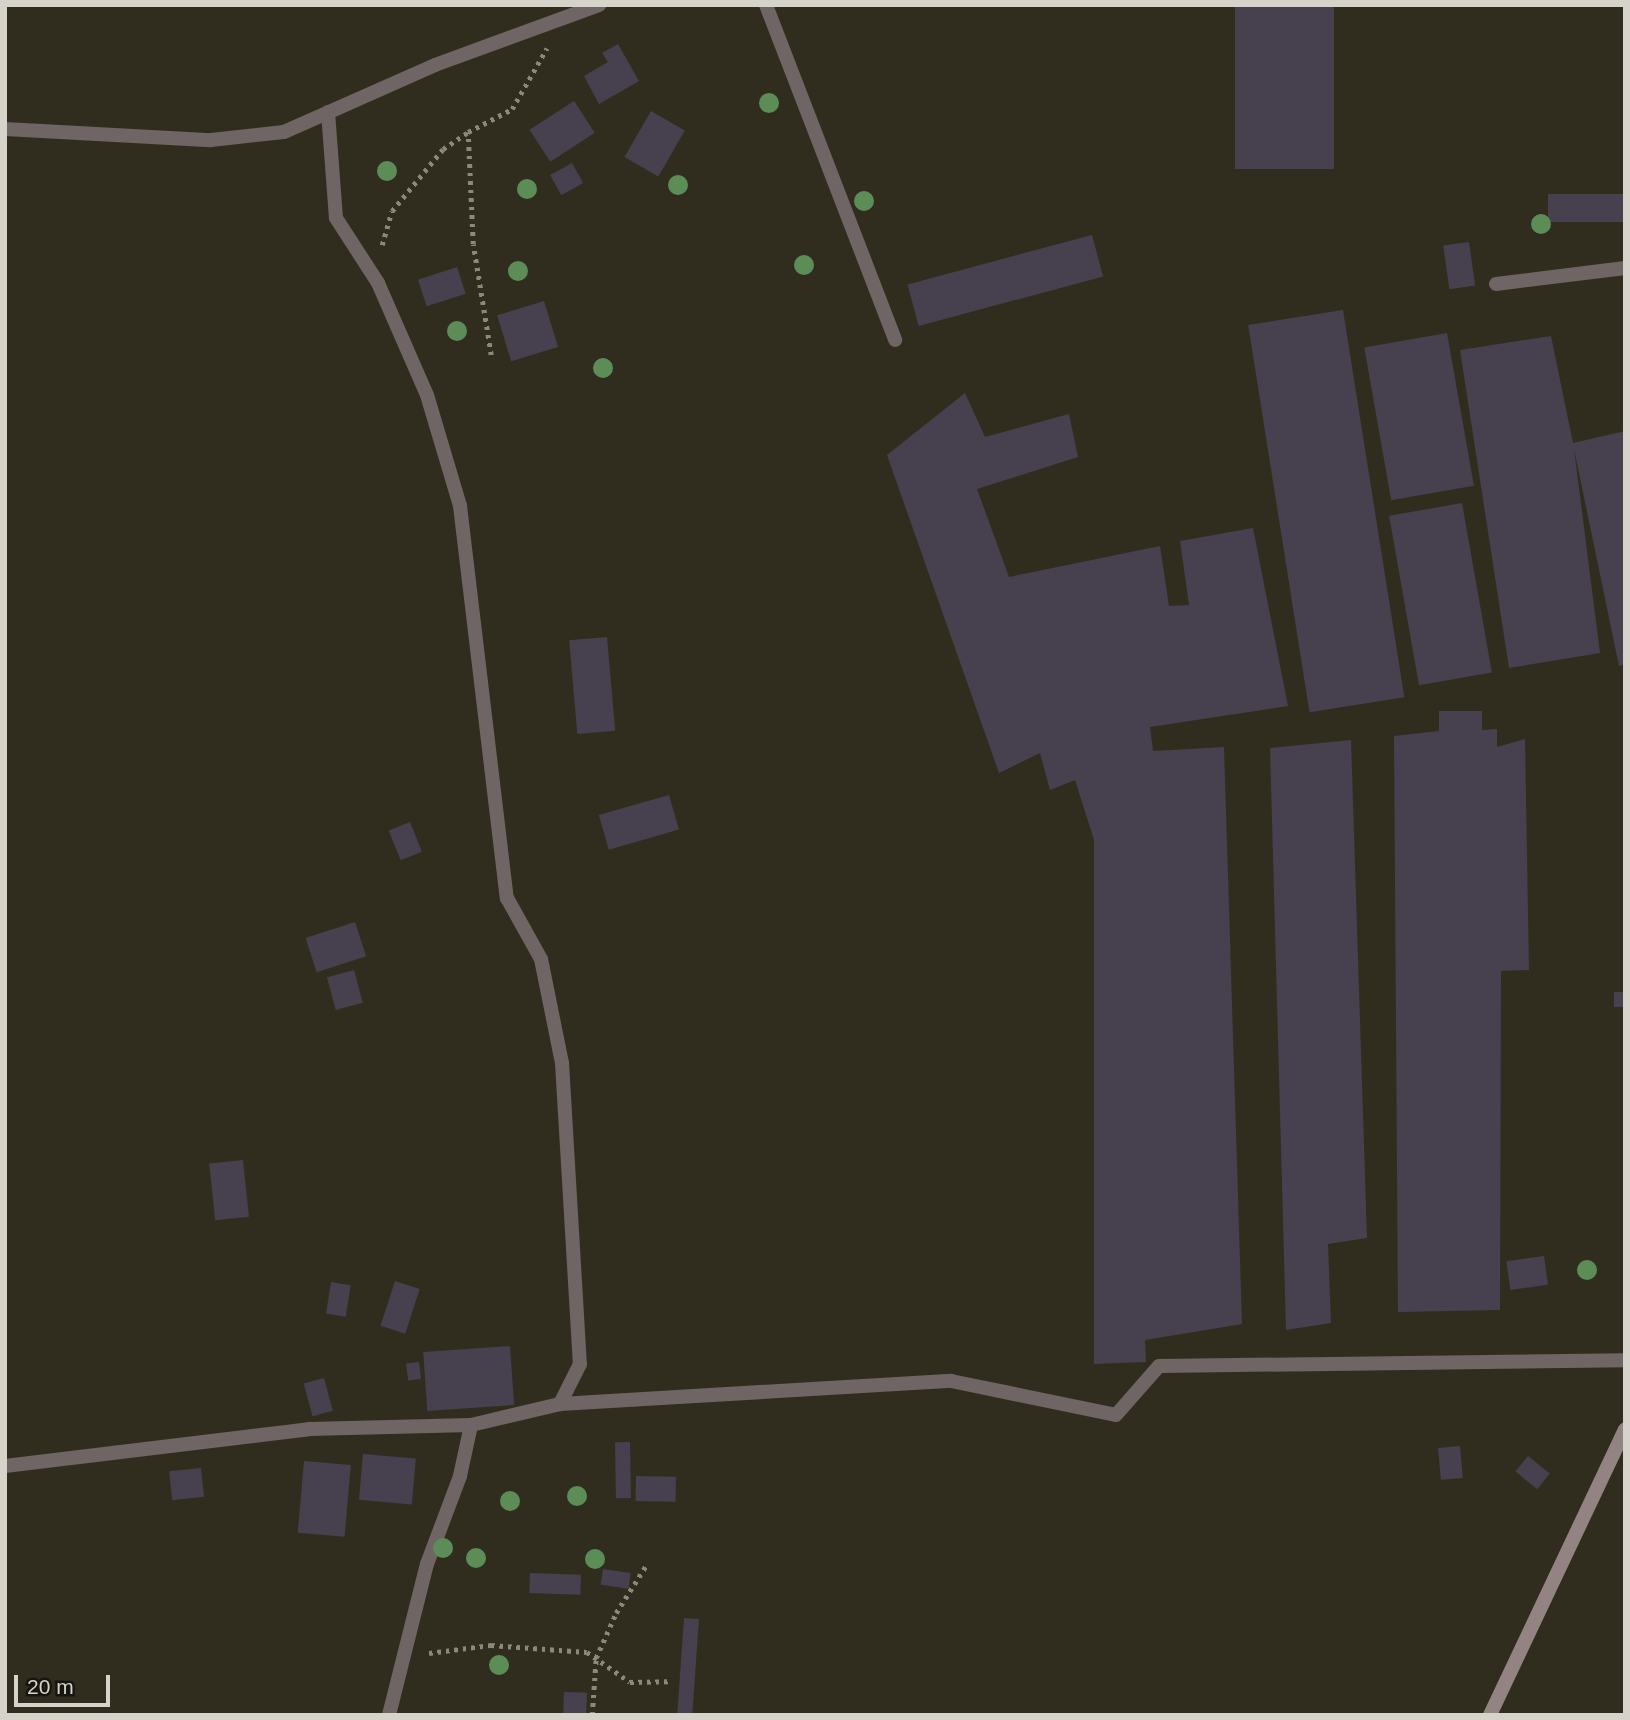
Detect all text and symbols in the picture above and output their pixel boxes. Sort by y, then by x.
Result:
scale bar [18,1660,114,1704]
text: 20 m [27,1675,74,1698]

